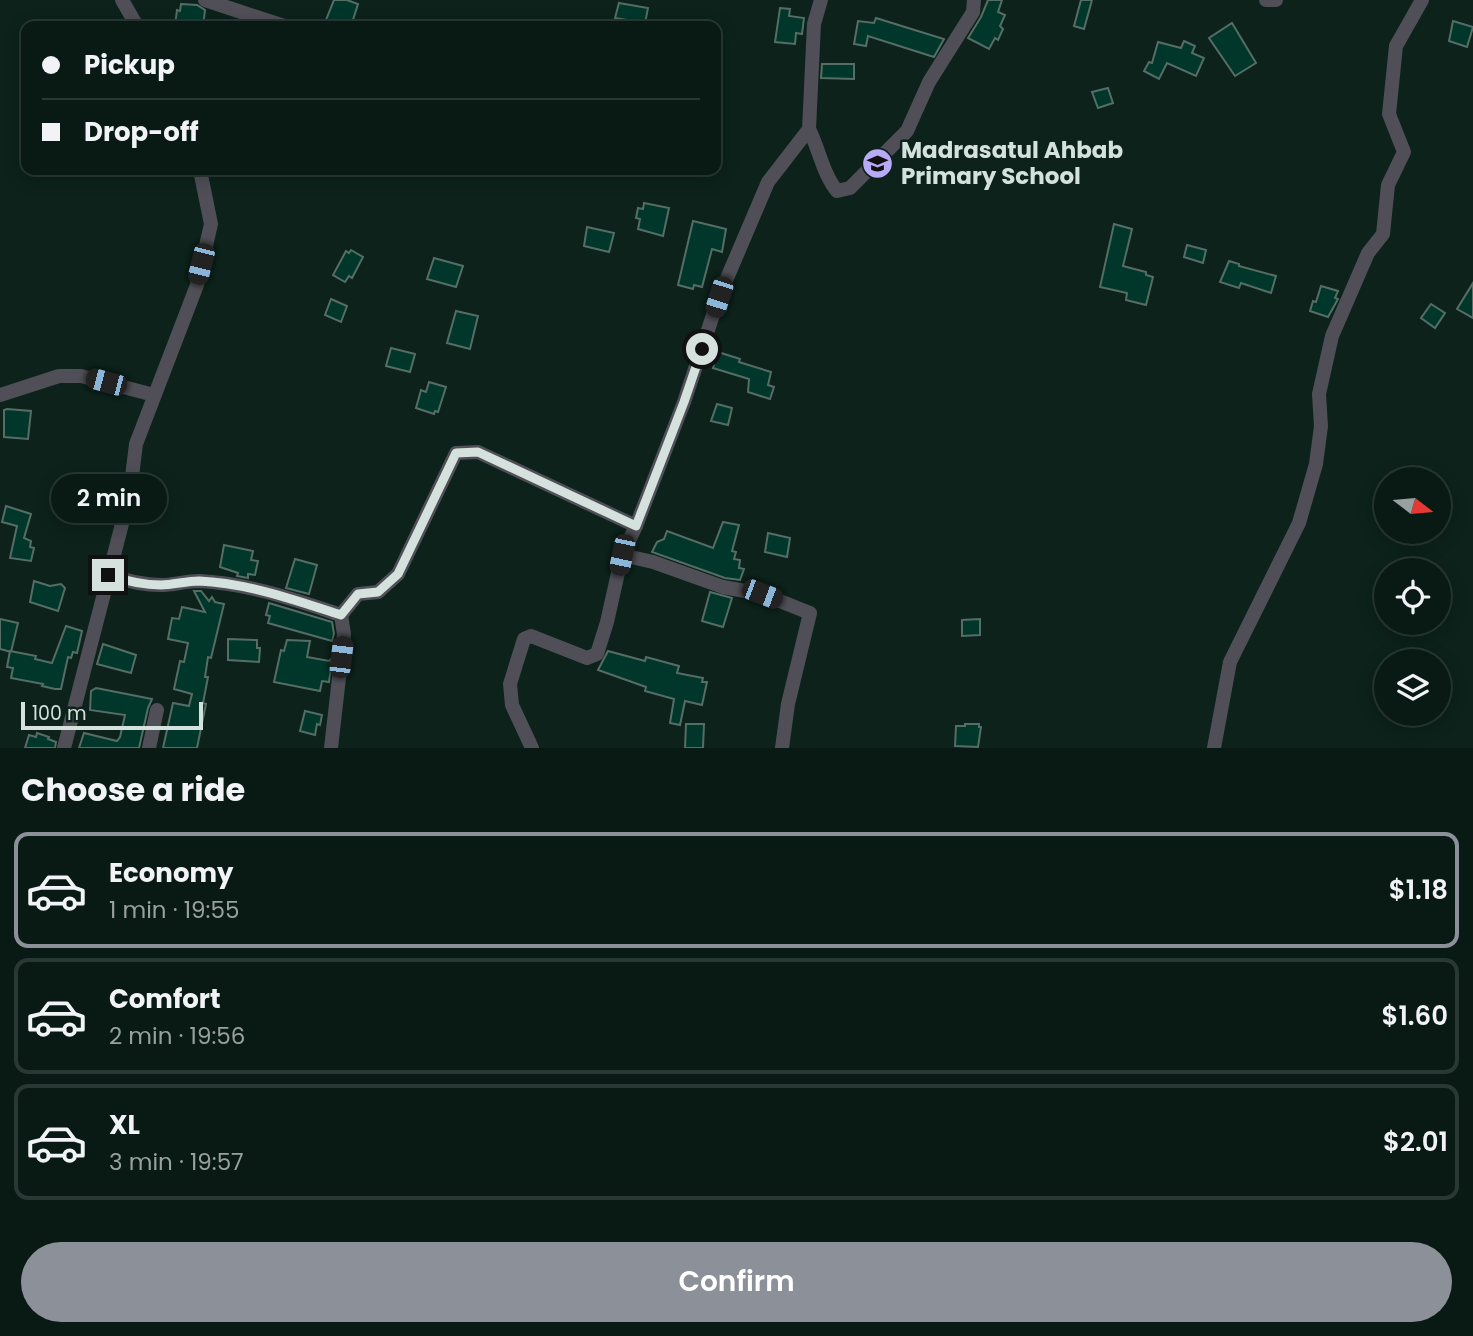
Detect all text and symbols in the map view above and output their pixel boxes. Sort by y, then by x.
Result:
text: Pickup [84,47,175,83]
text: Drop-off [84,114,199,150]
place label: Madrasatul Ahbab Primary School [901,134,1123,192]
school or university icon: Madrasatul Ahbab Primary School [861,146,895,180]
car [186,241,217,287]
car [703,274,736,320]
route start [686,333,718,365]
car [83,366,130,398]
north arrow [1374,467,1451,544]
map controls [1374,467,1451,726]
callout: 2 min [50,474,166,522]
text: 2 min [77,482,141,514]
car [608,532,637,578]
button: locate [1374,558,1451,635]
route end [92,559,124,591]
car [739,577,786,611]
car [329,635,354,679]
button: layers [1374,649,1451,726]
scale bar [21,699,203,731]
text: 100 m [32,700,87,727]
text: Choose a ride [21,767,245,812]
text: Economy [109,855,233,891]
icon: car [25,859,88,922]
text: $1.18 [1389,872,1448,908]
text: 1 min · 19:55 [109,894,239,926]
text: Comfort [109,981,221,1017]
icon: car [25,985,88,1048]
text: $1.60 [1381,998,1448,1034]
text: 2 min · 19:56 [109,1020,245,1052]
text: XL [109,1107,140,1143]
icon: car [25,1111,88,1174]
text: $2.01 [1383,1124,1448,1160]
text: 3 min · 19:57 [109,1146,244,1178]
button: Confirm [21,1242,1452,1322]

